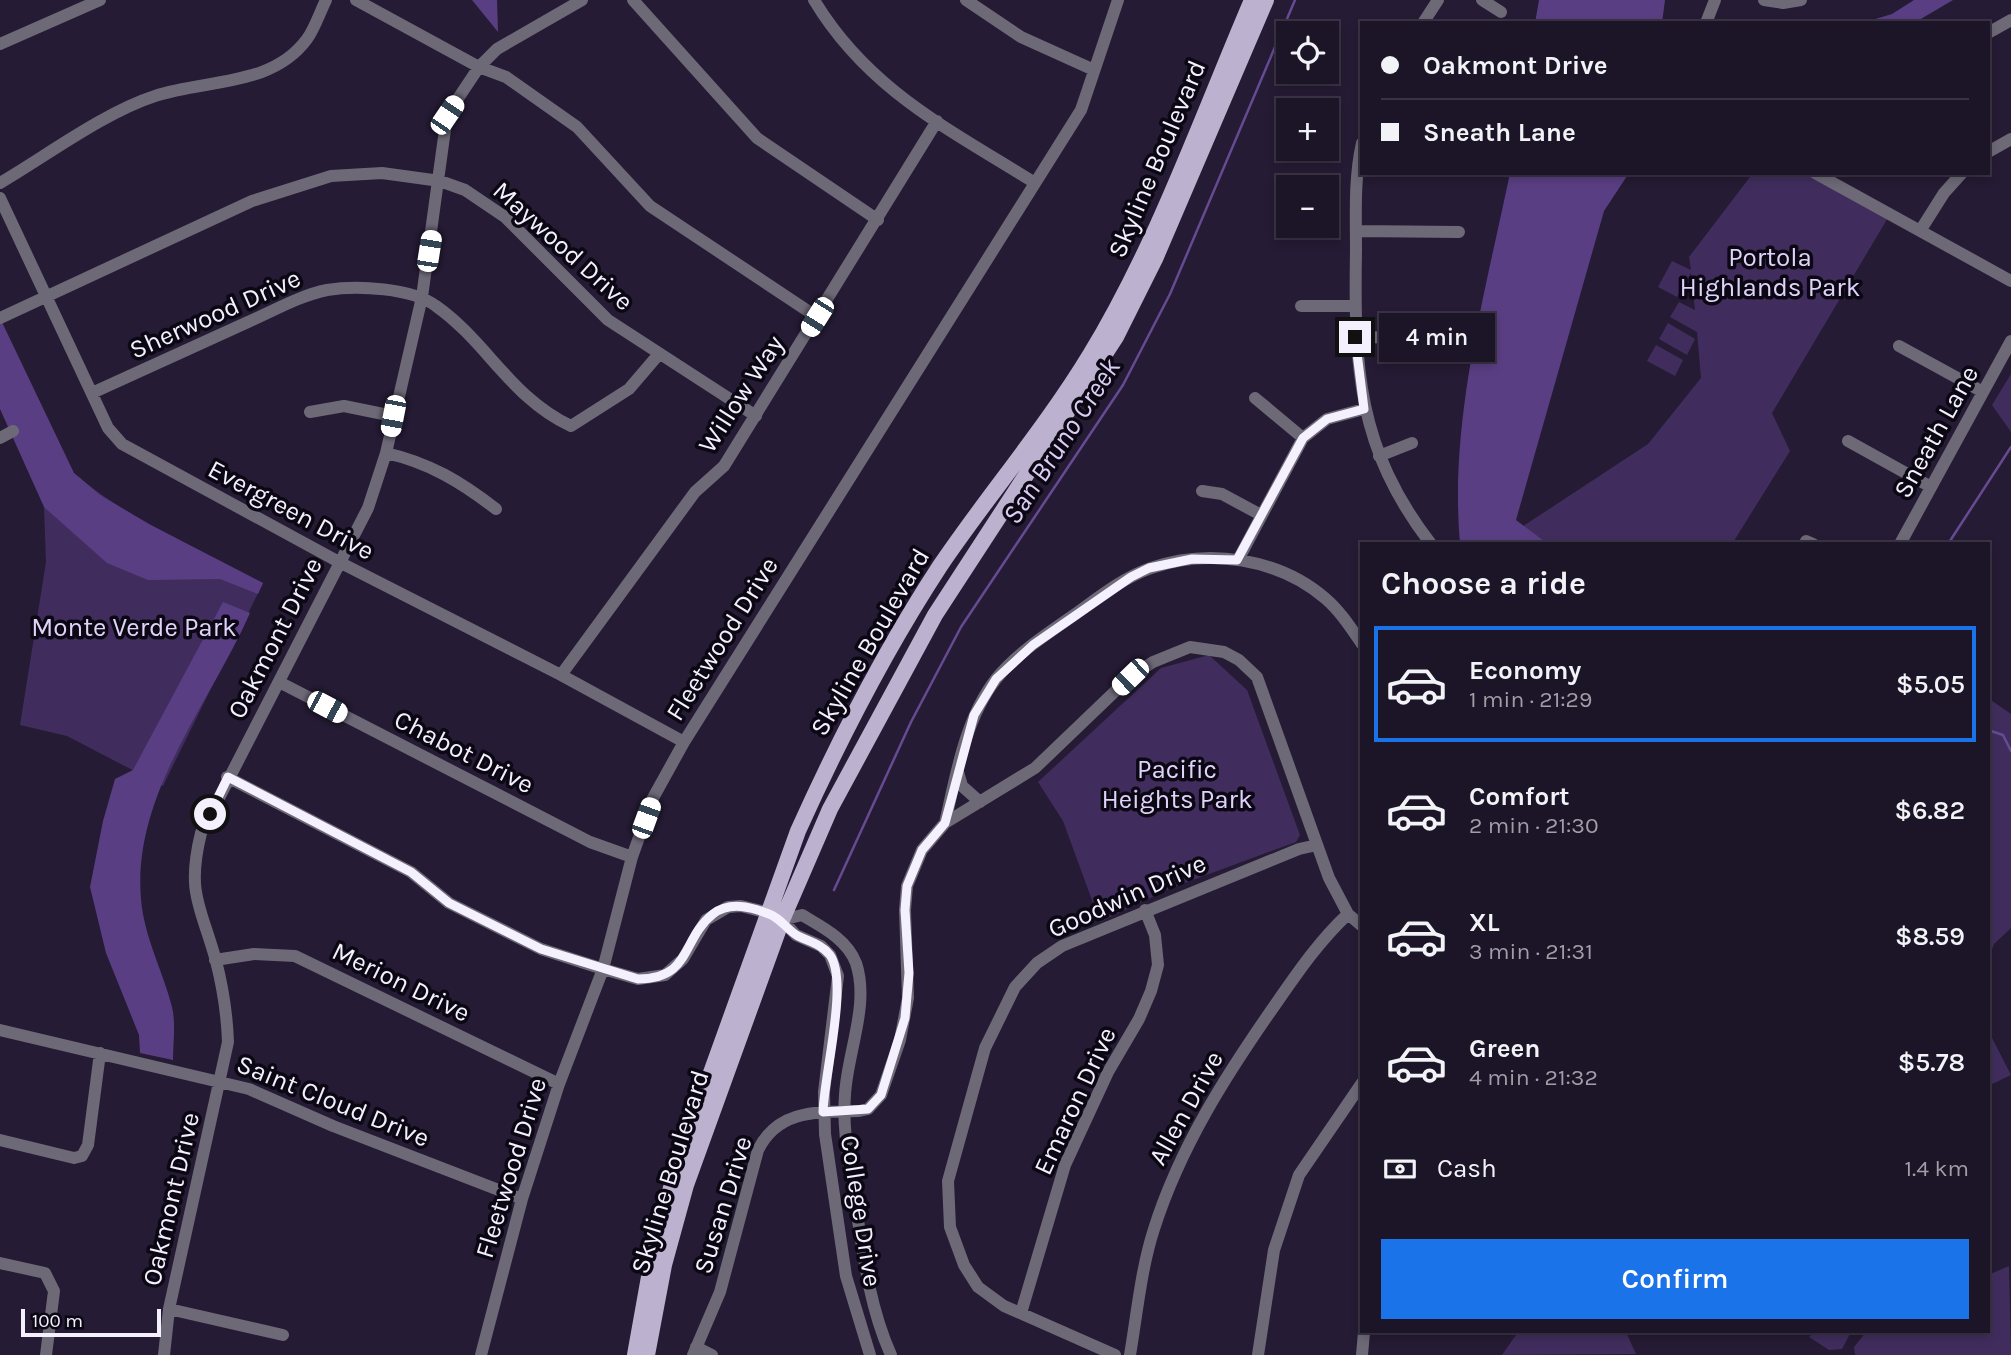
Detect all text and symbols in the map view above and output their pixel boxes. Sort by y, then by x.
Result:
map controls [1276,21,1339,238]
button: locate [1276,21,1339,84]
text: Oakmont Drive [1423,50,1608,81]
street label: Skyline Boulevard [1101,56,1213,262]
car [427,92,468,138]
button: + [1276,98,1339,161]
text: Sneath Lane [1423,117,1576,148]
street label: Maywood Drive [486,175,640,317]
button: − [1276,175,1339,238]
car [416,229,443,273]
park label: Portola Highlands Park [1680,242,1860,303]
street label: Sherwood Drive [125,262,305,366]
car [797,294,838,340]
callout: 4 min [1380,312,1495,362]
route end [1339,321,1371,353]
text: 4 min [1406,324,1468,351]
street label: Willow Way [692,330,790,458]
water label: San Bruno Creek [995,351,1127,530]
street label: Sneath Lane [1887,361,1985,503]
car [379,393,408,439]
street label: Evergreen Drive [203,453,379,567]
street label: Skyline Boulevard [804,543,936,741]
street label: Oakmont Drive [221,552,329,724]
street label: Fleetwood Drive [659,552,785,726]
text: Choose a ride [1381,565,1586,602]
park label: Monte Verde Park [31,612,237,643]
icon: car [1385,653,1448,716]
car [1108,655,1153,699]
text: Economy [1469,655,1581,686]
text: $5.05 [1896,669,1965,700]
text: 1 min · 21:29 [1469,686,1592,713]
car [304,688,351,726]
street label: Chabot Drive [389,704,539,800]
park label: Pacific Heights Park [1101,754,1253,815]
icon: car [1385,779,1448,842]
text: Comfort [1469,781,1570,812]
car [629,795,664,841]
text: $6.82 [1895,795,1965,826]
route start [194,798,226,830]
text: 2 min · 21:30 [1469,812,1599,839]
street label: Goodwin Drive [1043,847,1211,945]
icon: car [1385,905,1448,968]
text: XL [1469,907,1500,938]
text: $8.59 [1895,921,1965,952]
street label: Merion Drive [327,935,475,1029]
text: 3 min · 21:31 [1469,938,1593,965]
street label: Emaron Drive [1027,1022,1123,1180]
icon: car [1385,1031,1448,1094]
text: Green [1469,1033,1541,1064]
street label: Allen Drive [1142,1046,1230,1170]
text: $5.78 [1898,1047,1965,1078]
street label: Saint Cloud Drive [232,1048,434,1154]
text: 4 min · 21:32 [1469,1064,1598,1091]
street label: Skyline Boulevard [624,1066,716,1278]
street label: Fleetwood Drive [469,1074,553,1262]
street label: Oakmont Drive [136,1109,206,1289]
street label: Susan Drive [687,1133,759,1277]
street label: College Drive [834,1133,888,1289]
icon: cash [1381,1150,1419,1188]
text: Cash [1437,1153,1497,1184]
text: 1.4 km [1905,1155,1969,1182]
button: Confirm [1381,1239,1969,1319]
scale bar [21,1306,161,1338]
text: 100 m [32,1310,83,1332]

